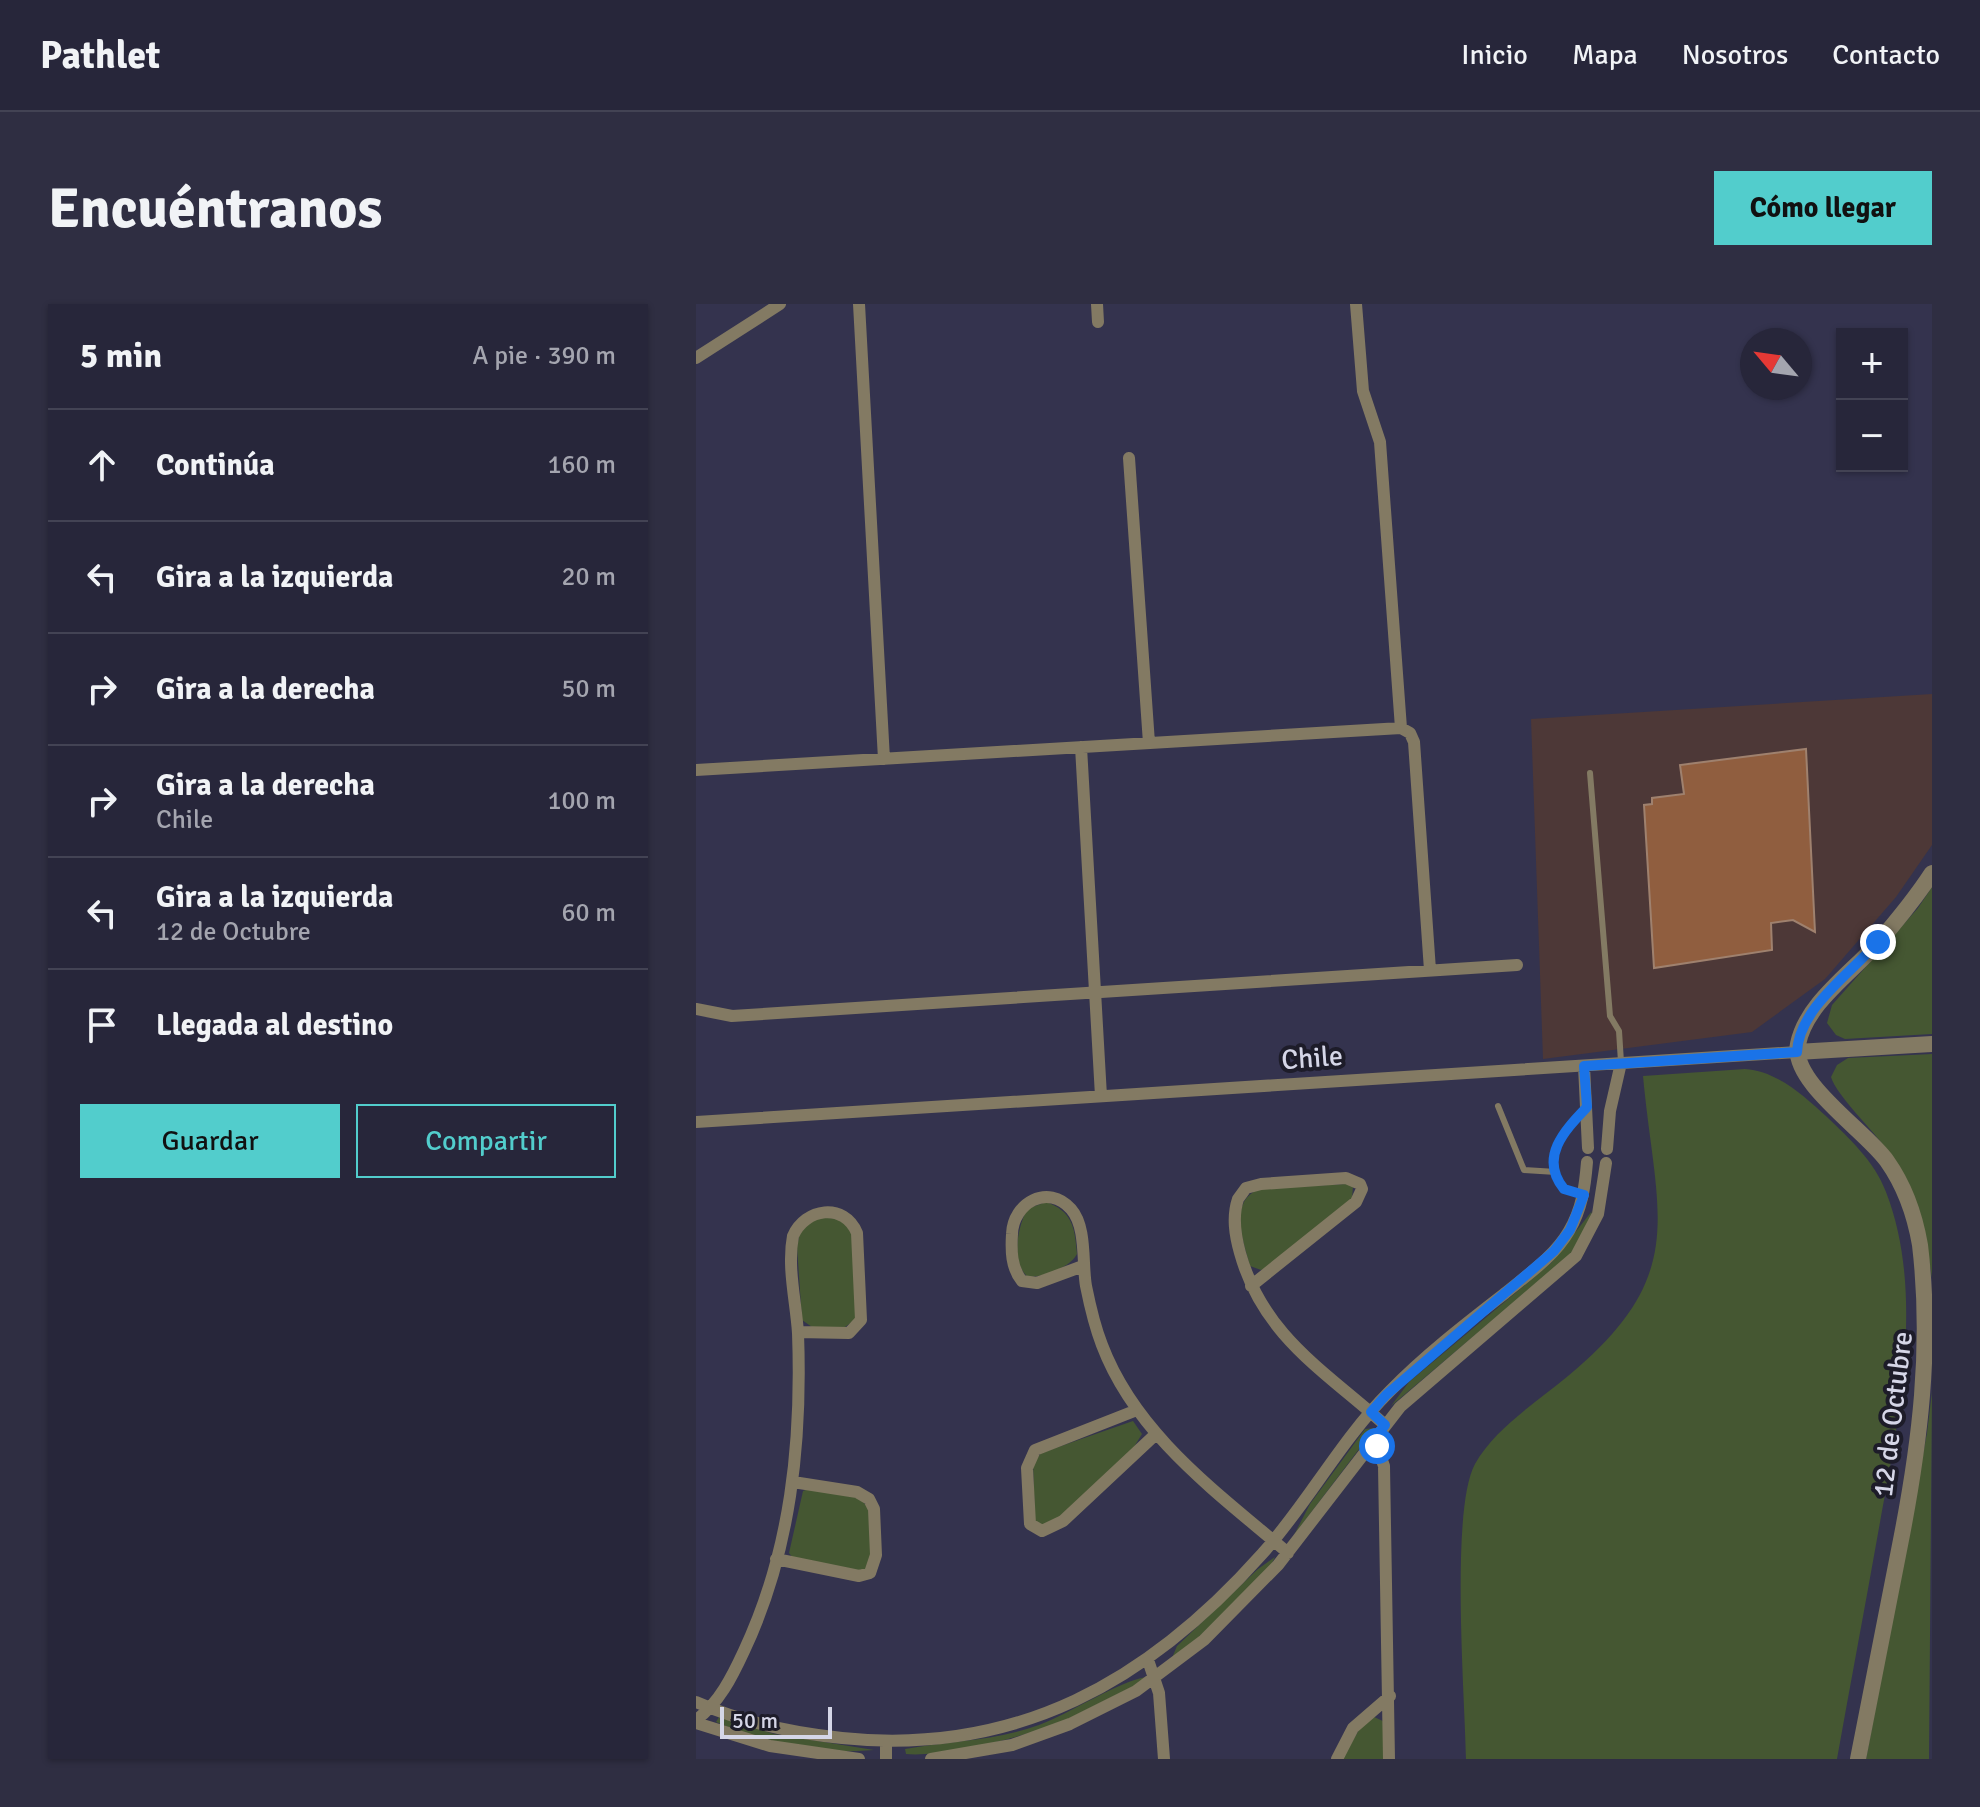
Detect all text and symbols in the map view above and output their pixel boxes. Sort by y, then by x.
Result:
text: Pathlet [40,32,160,79]
text: Inicio [1461,38,1528,72]
text: Mapa [1572,38,1638,72]
text: Nosotros [1682,38,1788,72]
text: Contacto [1832,38,1940,72]
button: Cómo llegar [1714,171,1932,245]
text: Encuéntranos [48,174,382,243]
north arrow [1740,328,1812,400]
map controls [1836,328,1908,472]
button: + [1836,328,1908,400]
text: 5 min [80,335,162,377]
text: A pie · 390 m [473,340,616,372]
button: − [1836,400,1908,472]
icon: ahead [80,443,124,487]
text: Continúa [156,447,275,484]
text: 160 m [547,449,616,481]
icon: left [80,555,124,599]
text: Gira a la izquierda [156,559,393,596]
text: 20 m [561,561,616,593]
icon: right [80,667,124,711]
text: Gira a la derecha [156,671,375,708]
text: 50 m [561,673,616,705]
text: Gira a la derecha [156,767,375,804]
icon: right [80,779,124,823]
text: 100 m [547,785,616,817]
text: Chile [156,804,213,836]
text: Gira a la izquierda [156,879,393,916]
icon: left [80,891,124,935]
text: 60 m [561,897,616,929]
text: 12 de Octubre [156,916,311,948]
route end [1860,924,1896,960]
icon: arrive [80,1003,124,1047]
text: Llegada al destino [156,1007,393,1044]
street label: Chile [1280,1039,1344,1077]
button: Guardar [80,1104,340,1178]
button: Compartir [356,1104,616,1178]
street label: 12 de Octubre [1866,1329,1920,1499]
route start [1359,1428,1395,1464]
scale bar [720,1703,832,1739]
text: 50 m [732,1707,778,1734]

